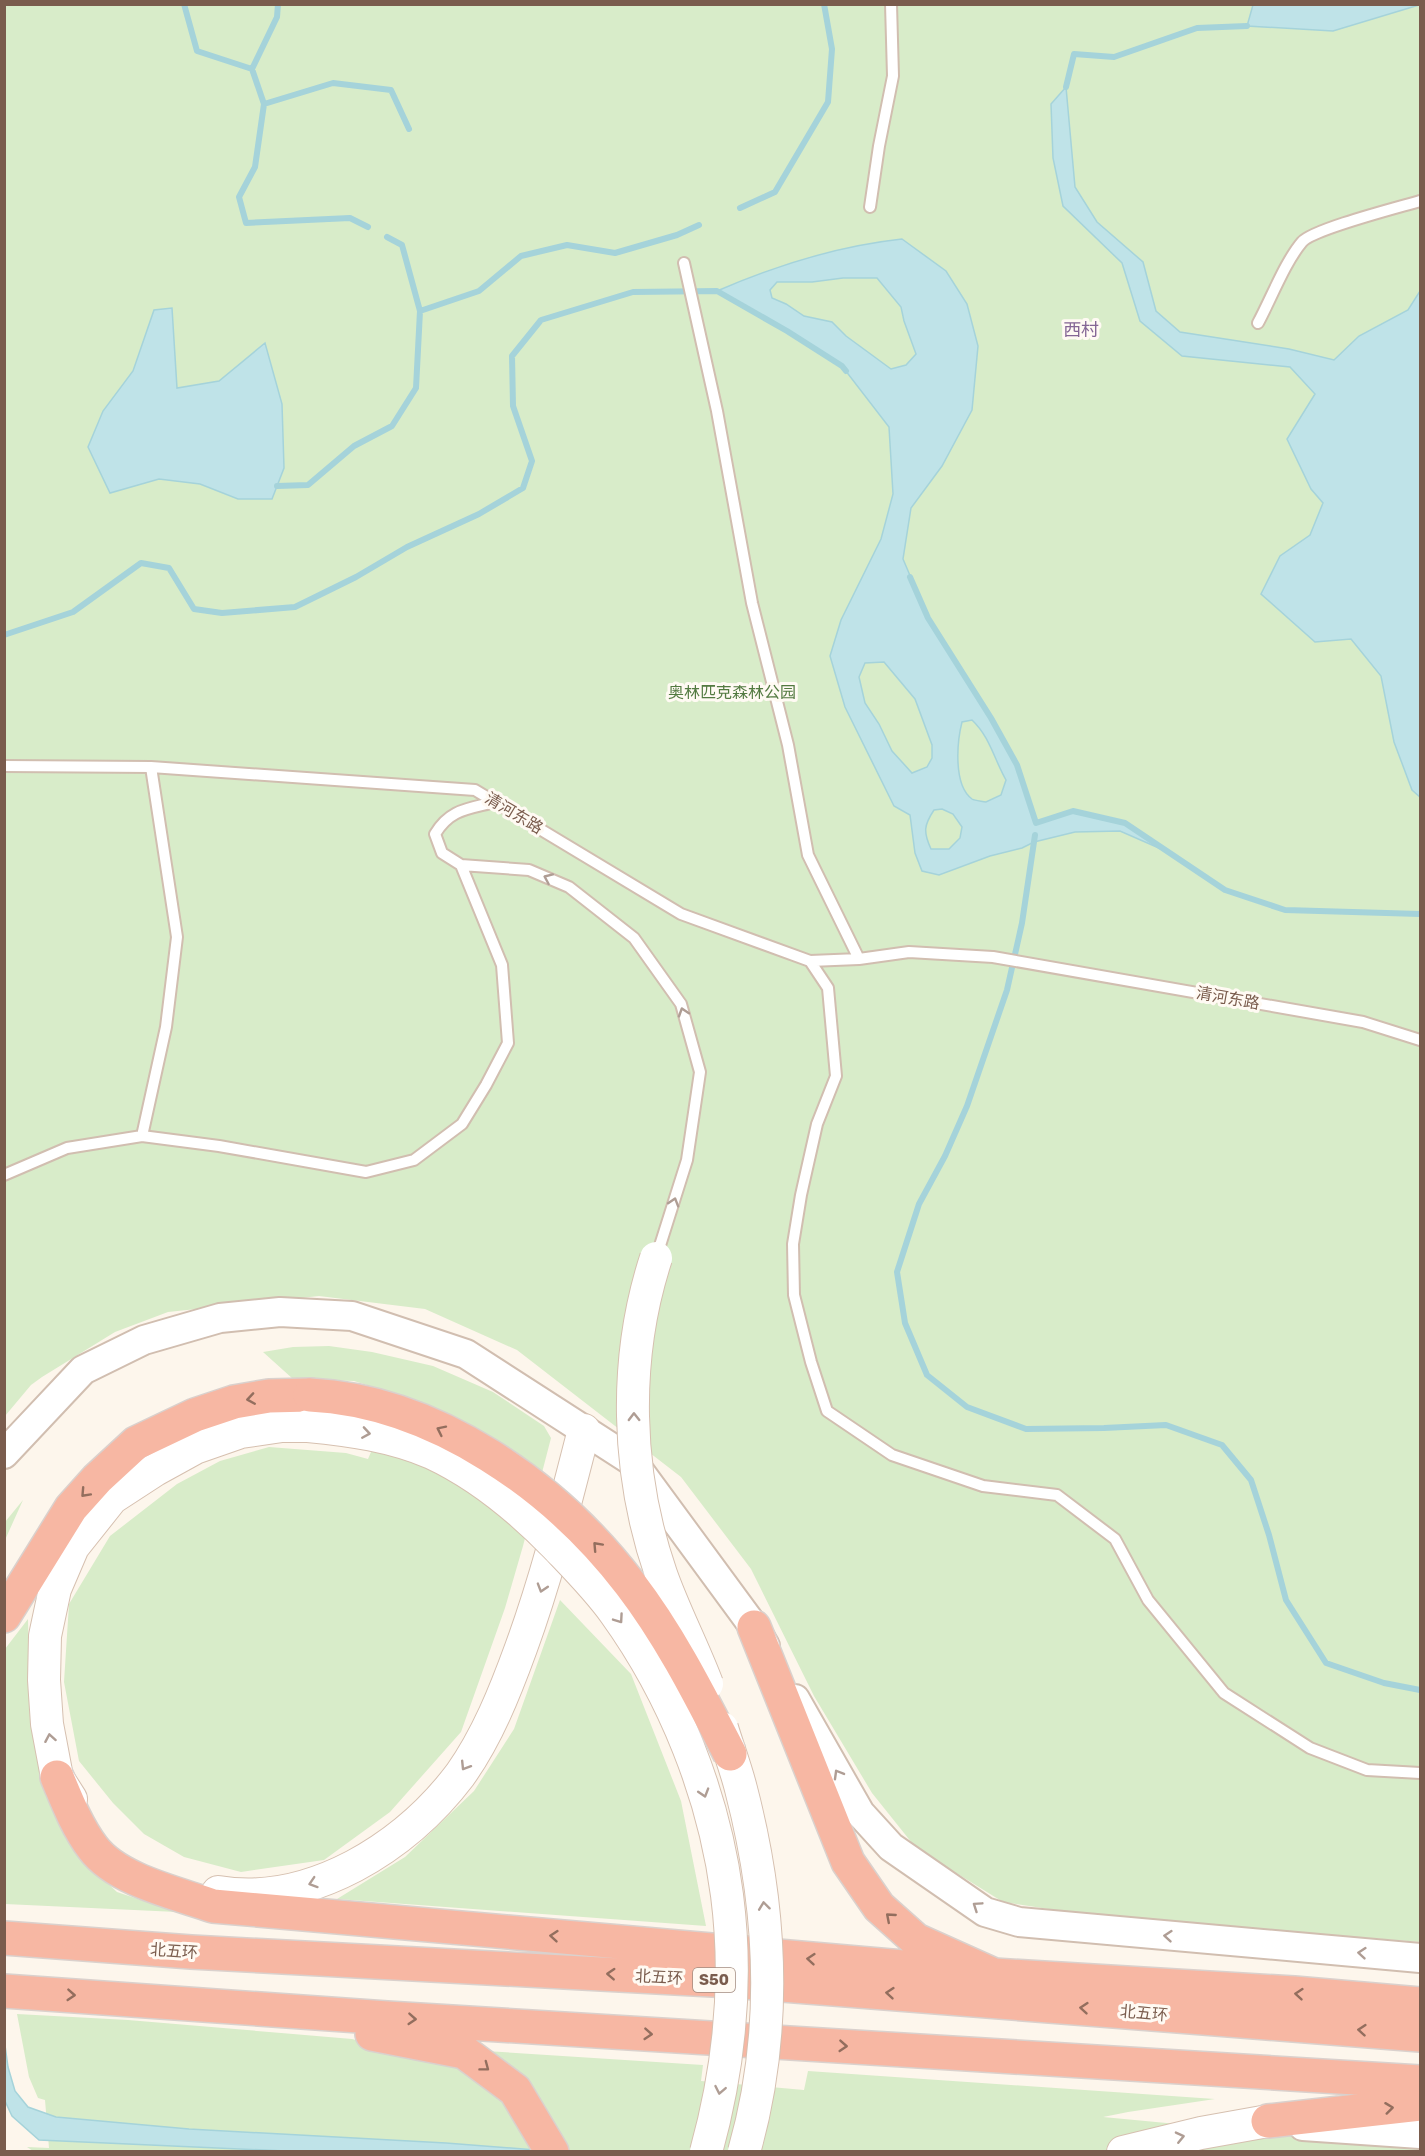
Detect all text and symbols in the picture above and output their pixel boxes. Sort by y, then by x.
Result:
district label: 西村 [1063,319,1099,341]
park label: 奥林匹克森林公园 [668,683,796,702]
street label: 清河东路 [482,788,546,838]
one-way arrow [543,873,554,885]
street label: 清河东路 [1195,983,1261,1013]
one-way arrow [678,1007,690,1018]
one-way arrow [667,1197,679,1208]
one-way arrow [247,1392,257,1405]
one-way arrow [627,1412,640,1421]
one-way arrow [437,1426,448,1438]
one-way arrow [361,1427,371,1439]
one-way arrow [81,1486,92,1496]
one-way arrow [593,1542,604,1552]
one-way arrow [537,1582,549,1593]
one-way arrow [612,1612,623,1623]
one-way arrow [44,1733,56,1742]
one-way arrow [460,1760,472,1770]
one-way arrow [833,1770,845,1780]
one-way arrow [697,1787,709,1798]
one-way arrow [308,1876,319,1888]
one-way arrow [758,1902,770,1911]
one-way arrow [973,1902,984,1913]
one-way arrow [886,1913,897,1924]
one-way arrow [549,1930,558,1943]
one-way arrow [1163,1930,1173,1943]
street label: 北五环 [149,1940,199,1962]
one-way arrow [1358,1947,1367,1960]
one-way arrow [806,1953,815,1966]
street label: 北五环 [635,1966,683,1988]
one-way arrow [607,1968,616,1981]
road number: S50 [693,1968,735,1992]
one-way arrow [885,1987,894,2000]
one-way arrow [1295,1988,1304,2001]
one-way arrow [66,1989,75,2002]
street label: 北五环 [1119,2001,1169,2025]
one-way arrow [1080,2002,1089,2015]
one-way arrow [407,2013,416,2026]
one-way arrow [1358,2024,1367,2037]
one-way arrow [644,2027,653,2040]
one-way arrow [839,2039,848,2052]
one-way arrow [478,2060,489,2071]
one-way arrow [714,2084,727,2094]
one-way arrow [1384,2102,1393,2114]
one-way arrow [1175,2132,1185,2145]

